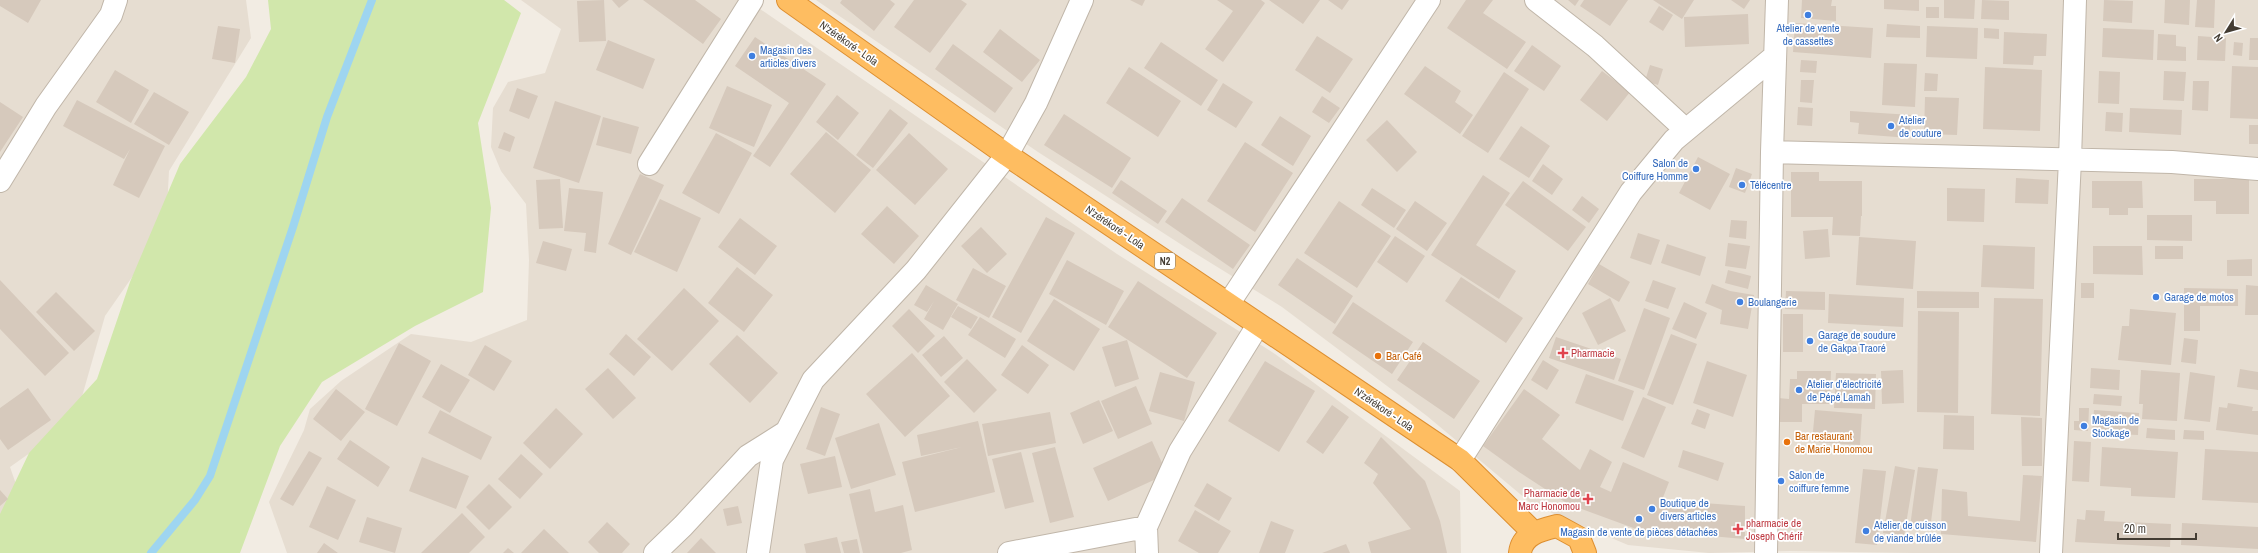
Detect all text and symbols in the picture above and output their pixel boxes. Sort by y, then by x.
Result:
marker: Atelier de vente de cassettes [1803,10,1813,20]
north arrow [2206,12,2246,52]
street label: N'zérékoré - Lola [817,18,881,68]
place label: Atelier de vente de cassettes [1775,21,1840,48]
text: N [2210,31,2226,45]
place label: Magasin des articles divers [760,43,817,70]
marker: Magasin des articles divers [747,51,757,61]
place label: Atelier de couture [1898,113,1942,140]
marker: Atelier de couture [1886,121,1896,131]
place label: Salon de Coiffure Homme [1622,156,1688,183]
marker: Salon de Coiffure Homme [1691,164,1701,174]
place label: Télécentre [1750,178,1792,192]
marker: Télécentre [1737,180,1747,190]
street label: N'zérékoré - Lola [1083,202,1147,252]
road number: N2 [1155,253,1175,269]
place label: Garage de motos [2164,290,2234,304]
marker: Garage de motos [2151,292,2161,302]
place label: Boulangerie [1748,295,1797,309]
marker: Boulangerie [1735,297,1745,307]
place label: Garage de soudure de Gakpa Traoré [1818,328,1896,355]
marker: Garage de soudure de Gakpa Traoré [1805,336,1815,346]
place label: Pharmacie [1571,346,1615,360]
marker: Pharmacie [1558,348,1568,358]
place label: Bar Café [1386,349,1422,363]
marker: Bar Café [1373,351,1383,361]
place label: Atelier d'électricité de Pépé Lamah [1806,377,1881,404]
street label: N'zérékoré - Lola [1352,384,1416,434]
marker: Atelier d'électricité de Pépé Lamah [1794,385,1804,395]
place label: Magasin de Stockage [2092,413,2139,440]
marker: Magasin de Stockage [2079,421,2089,431]
place label: Bar restaurant de Marie Honomou [1795,429,1872,456]
marker: Bar restaurant de Marie Honomou [1782,437,1792,447]
place label: Salon de coiffure femme [1789,468,1849,495]
marker: Salon de coiffure femme [1776,476,1786,486]
place label: Pharmacie de Marc Honomou [1518,486,1580,513]
marker: Pharmacie de Marc Honomou [1583,494,1593,504]
place label: Boutique de divers articles [1660,496,1717,523]
marker: Boutique de divers articles [1647,504,1657,514]
marker: Magasin de vente de pièces détachées [1634,514,1644,524]
scale bar [2118,515,2196,541]
place label: pharmacie de Joseph Chérif [1746,516,1803,543]
place label: Atelier de cuisson de viande brûlée [1873,518,1946,545]
text: 20 m [2124,521,2146,537]
marker: pharmacie de Joseph Chérif [1733,524,1743,534]
place label: Magasin de vente de pièces détachées [1560,525,1718,539]
marker: Atelier de cuisson de viande brûlée [1861,526,1871,536]

